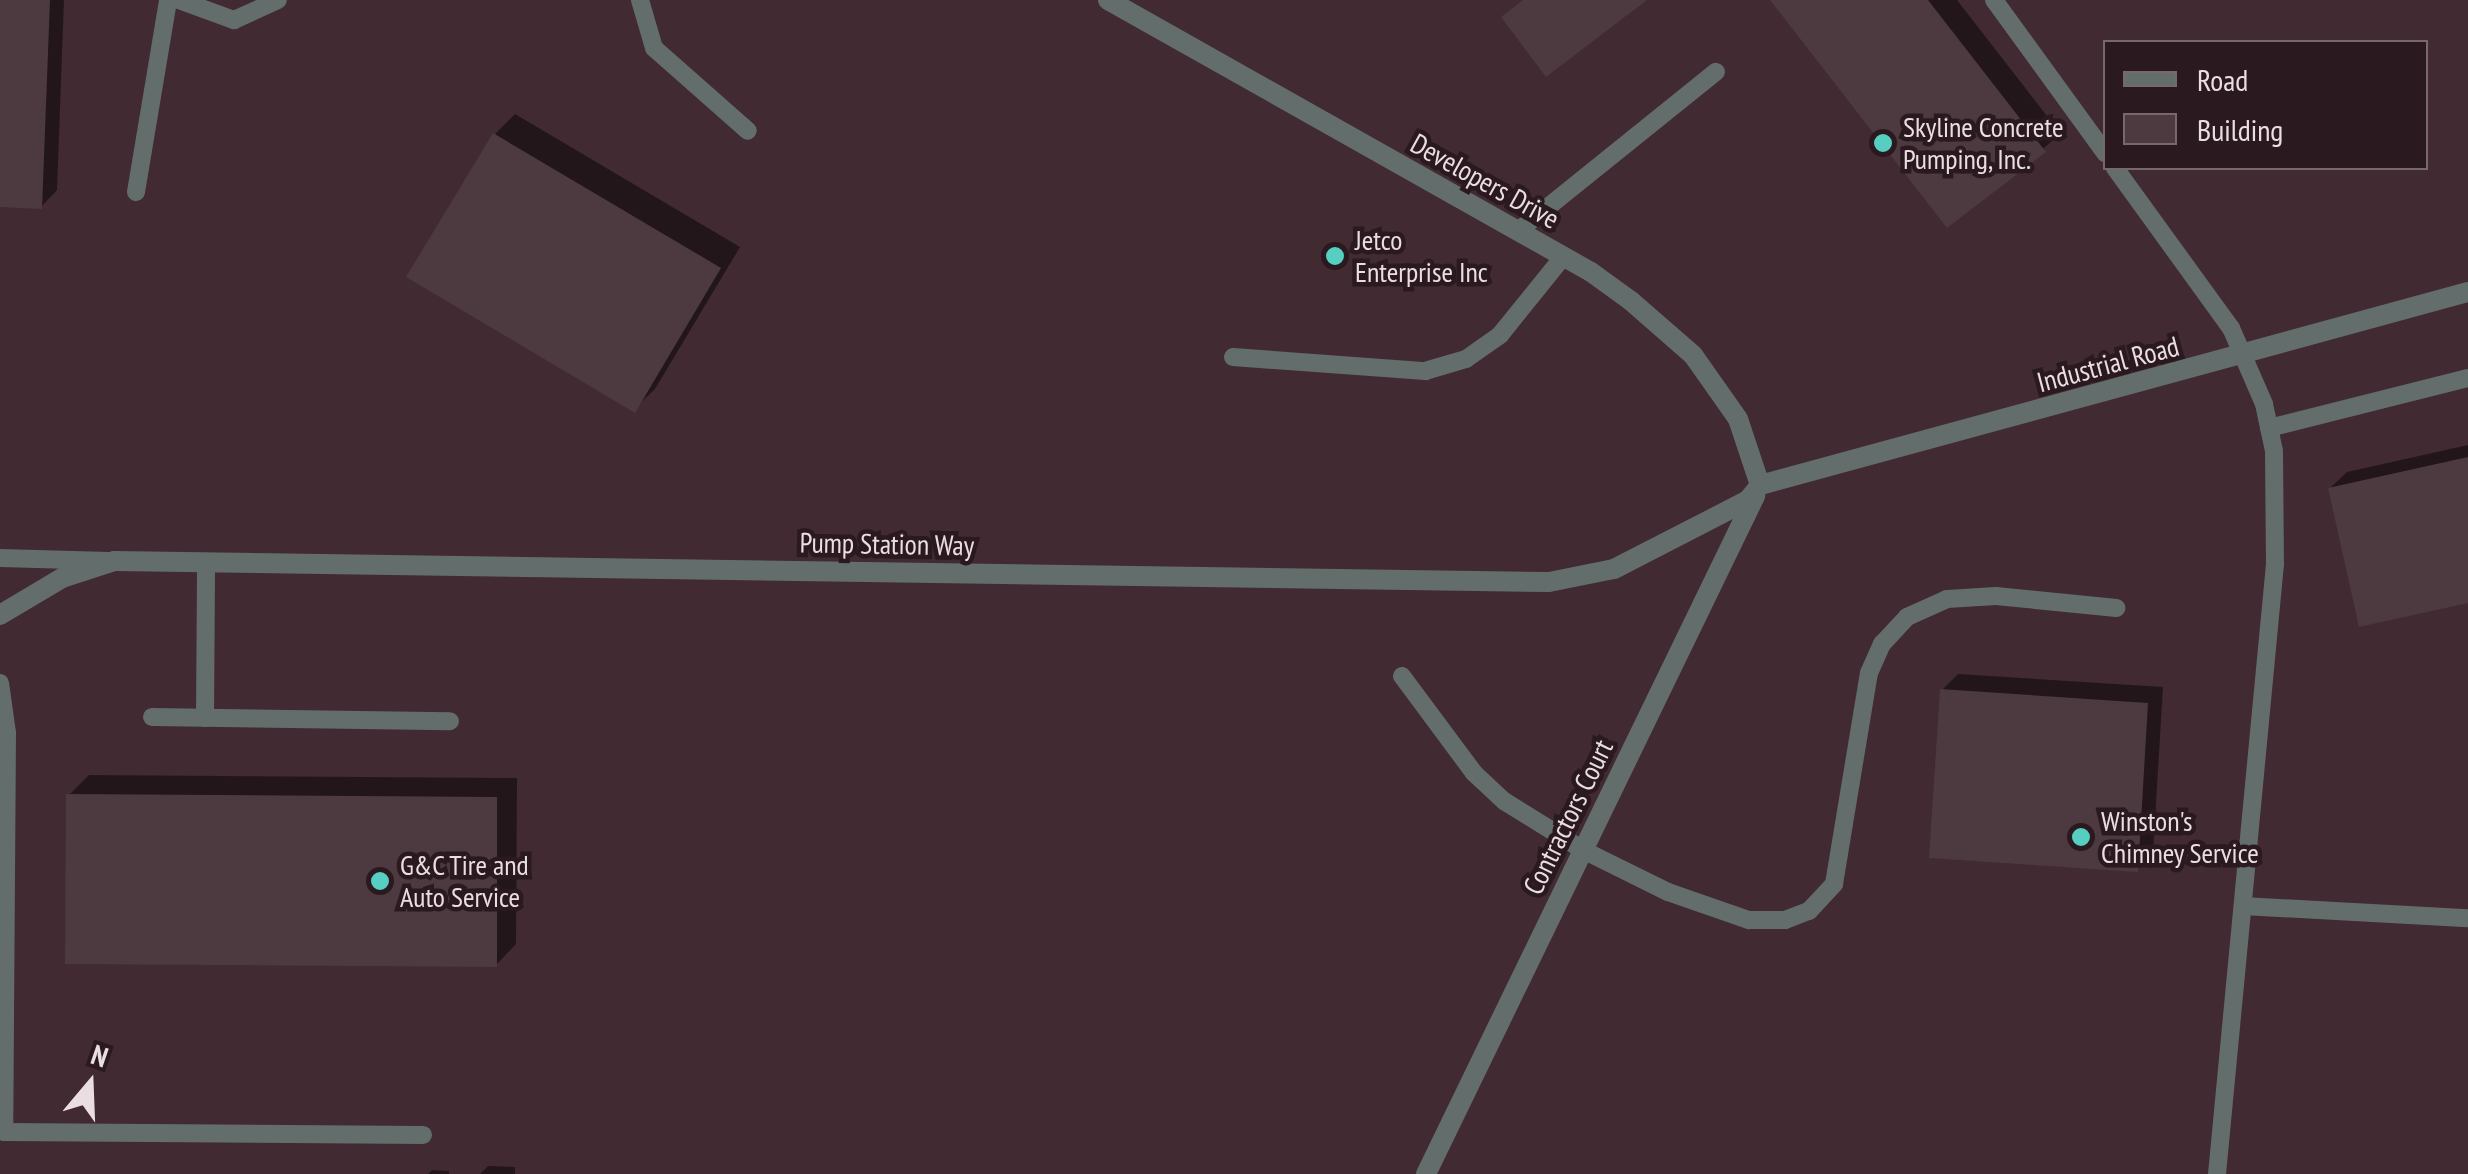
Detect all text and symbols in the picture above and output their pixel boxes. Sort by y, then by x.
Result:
legend [2103,40,2428,170]
text: Road [2197,60,2248,99]
place label: Skyline Concrete Pumping, Inc. [1903,110,2063,176]
text: Building [2197,110,2283,149]
street label: Developers Drive [1405,126,1565,236]
marker: Skyline Concrete Pumping, Inc. [1872,132,1894,154]
place label: Jetco Enterprise Inc [1355,223,1488,289]
marker: Jetco Enterprise Inc [1324,245,1346,267]
street label: Industrial Road [2033,329,2183,399]
street label: Pump Station Way [799,526,975,562]
street label: Contractors Court [1516,734,1620,900]
place label: Winston's Chimney Service [2101,804,2260,870]
marker: Winston's Chimney Service [2070,826,2092,848]
place label: G&C Tire and Auto Service [400,848,530,914]
marker: G&C Tire and Auto Service [369,870,391,892]
north arrow [40,1034,140,1134]
text: N [87,1035,113,1075]

